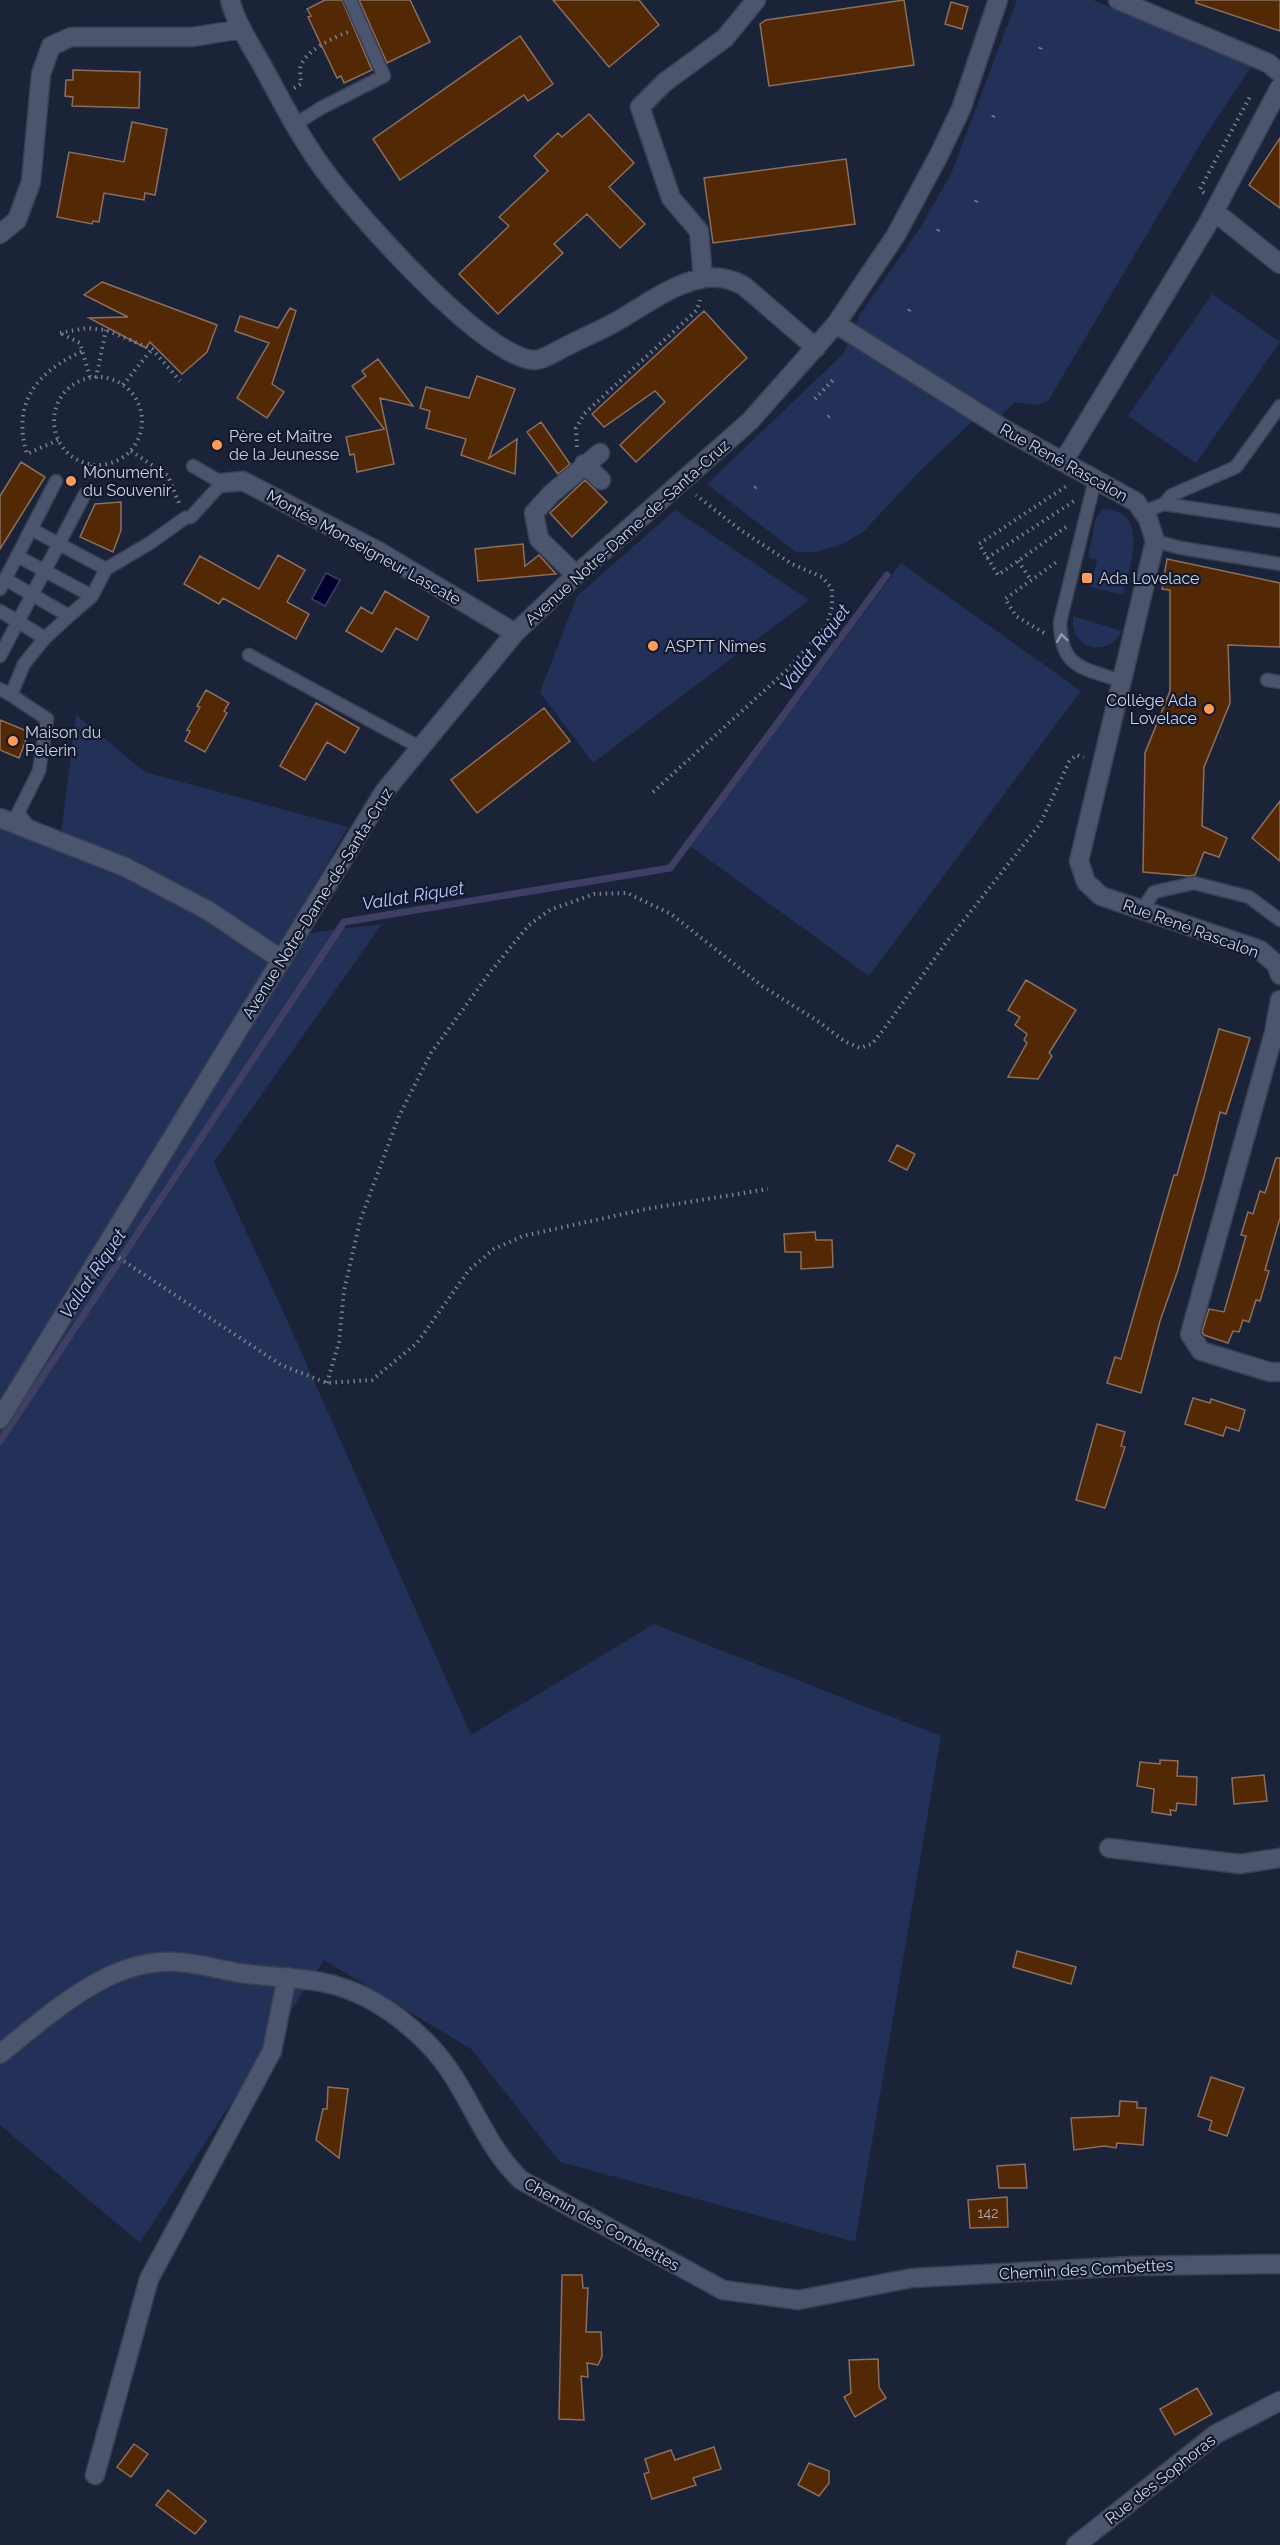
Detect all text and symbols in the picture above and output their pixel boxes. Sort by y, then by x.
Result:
street label: Rue René Rascalon [997,419,1131,505]
place label: Père et Maître de la Jeunesse [229,427,339,464]
street label: Avenue Notre-Dame-de-Santa-Cruz [521,435,733,629]
marker: Père et Maître de la Jeunesse [210,438,224,452]
place label: Monument du Souvenir [83,463,172,500]
marker: Monument du Souvenir [64,474,78,488]
street label: Montée Monseigneur Lascate [263,486,464,609]
place label: Ada Lovelace [1099,569,1200,588]
marker: Ada Lovelace [1080,571,1094,585]
water label: Vallat Riquet [775,600,854,695]
one-way arrow [1056,633,1068,643]
place label: ASPTT Nîmes [665,637,766,656]
marker: ASPTT Nîmes [646,639,660,653]
place label: Collège Ada Lovelace [1106,691,1197,728]
marker: Collège Ada Lovelace [1202,702,1216,716]
place label: Maison du Pelerin [25,723,101,760]
marker: Maison du Pelerin [6,734,20,748]
street label: Avenue Notre-Dame-de-Santa-Cruz [238,784,397,1022]
water label: Vallat Riquet [360,877,466,914]
street label: Rue René Rascalon [1120,895,1261,962]
water label: Vallat Riquet [55,1225,130,1322]
street label: Chemin des Combettes [521,2174,683,2275]
house number: 142 [978,2205,998,2221]
street label: Chemin des Combettes [998,2255,1174,2284]
street label: Rue des Sophoras [1101,2430,1219,2528]

